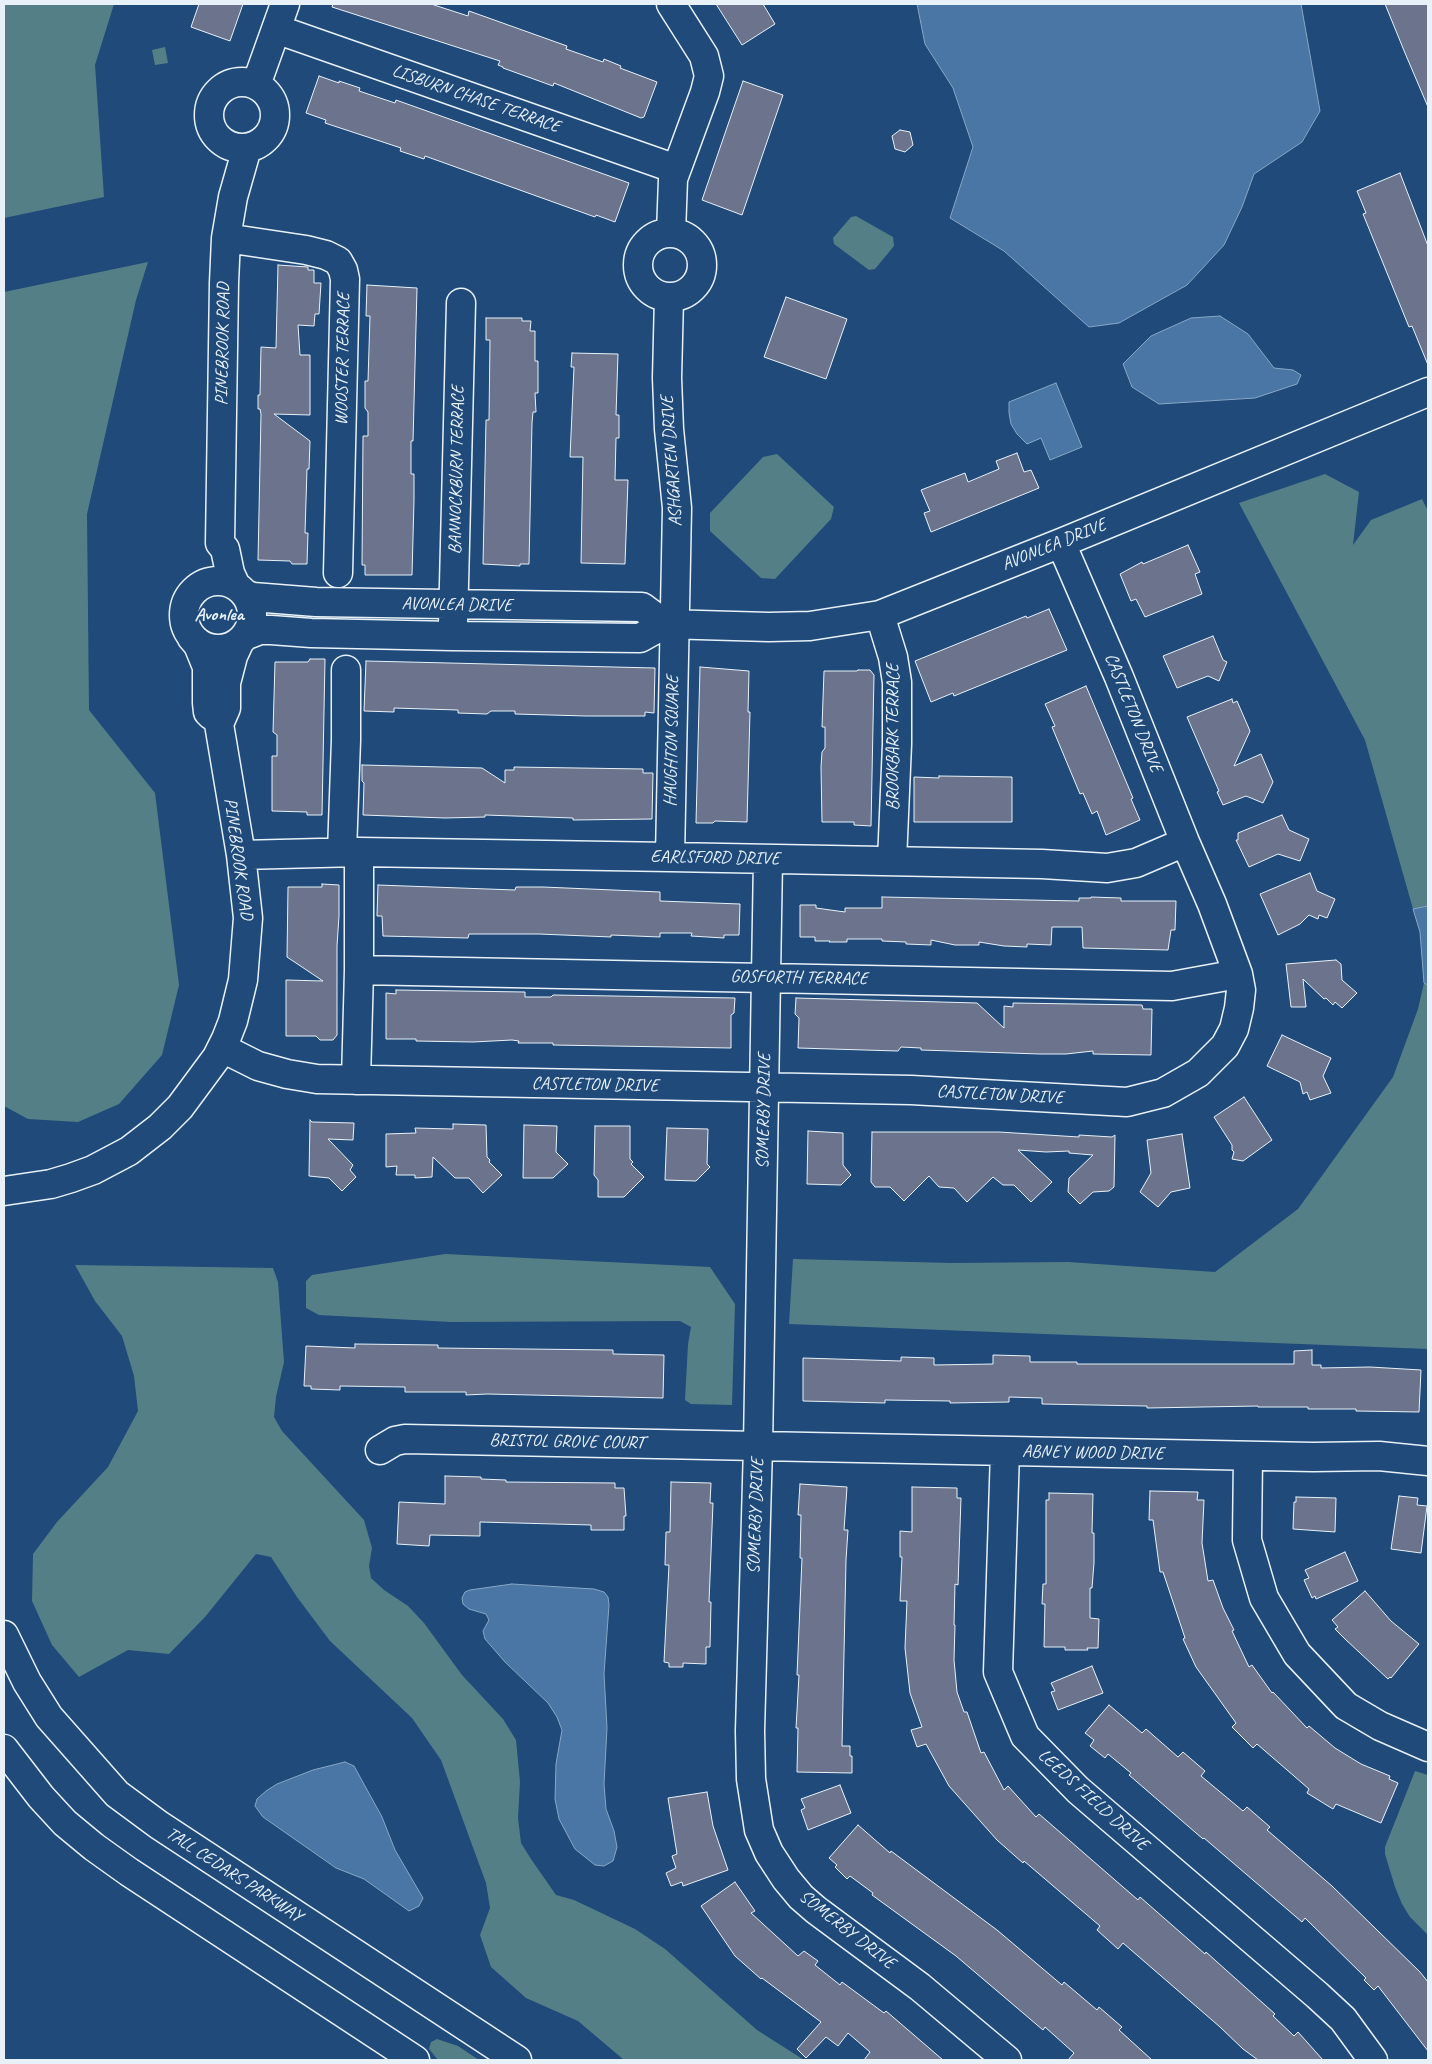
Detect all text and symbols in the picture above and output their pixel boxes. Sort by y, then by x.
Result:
street label: LISBURN CHASE TERRACE [389,60,563,138]
street label: PINEBROOK ROAD [211,282,235,406]
street label: WOOSTER TERRACE [331,292,355,426]
street label: BANNOCKBURN TERRACE [445,385,469,555]
street label: ASHGARTEN DRIVE [657,395,687,527]
street label: AVONLEA DRIVE [999,514,1109,576]
street label: AVONLEA DRIVE [402,593,512,617]
district label: Avonlea [194,604,244,626]
street label: CASTLETON DRIVE [1099,650,1167,776]
street label: BROOKBARK TERRACE [882,664,904,810]
street label: HAUGHTON SQUARE [660,675,684,807]
street label: PINEBROOK ROAD [219,797,257,921]
street label: EARLSFORD DRIVE [650,846,780,870]
street label: GOSFORTH TERRACE [730,966,868,990]
street label: SOMERBY DRIVE [752,1053,776,1169]
street label: CASTLETON DRIVE [531,1073,659,1097]
street label: CASTLETON DRIVE [936,1081,1064,1109]
street label: BRISTOL GROVE COURT [489,1430,645,1454]
street label: ABNEY WOOD DRIVE [1022,1441,1164,1465]
street label: SOMERBY DRIVE [743,1458,769,1574]
street label: LEEDS FIELD DRIVE [1033,1745,1153,1855]
street label: TALL CEDARS PARKWAY [162,1823,306,1927]
street label: SOMERBY DRIVE [795,1886,899,1974]

